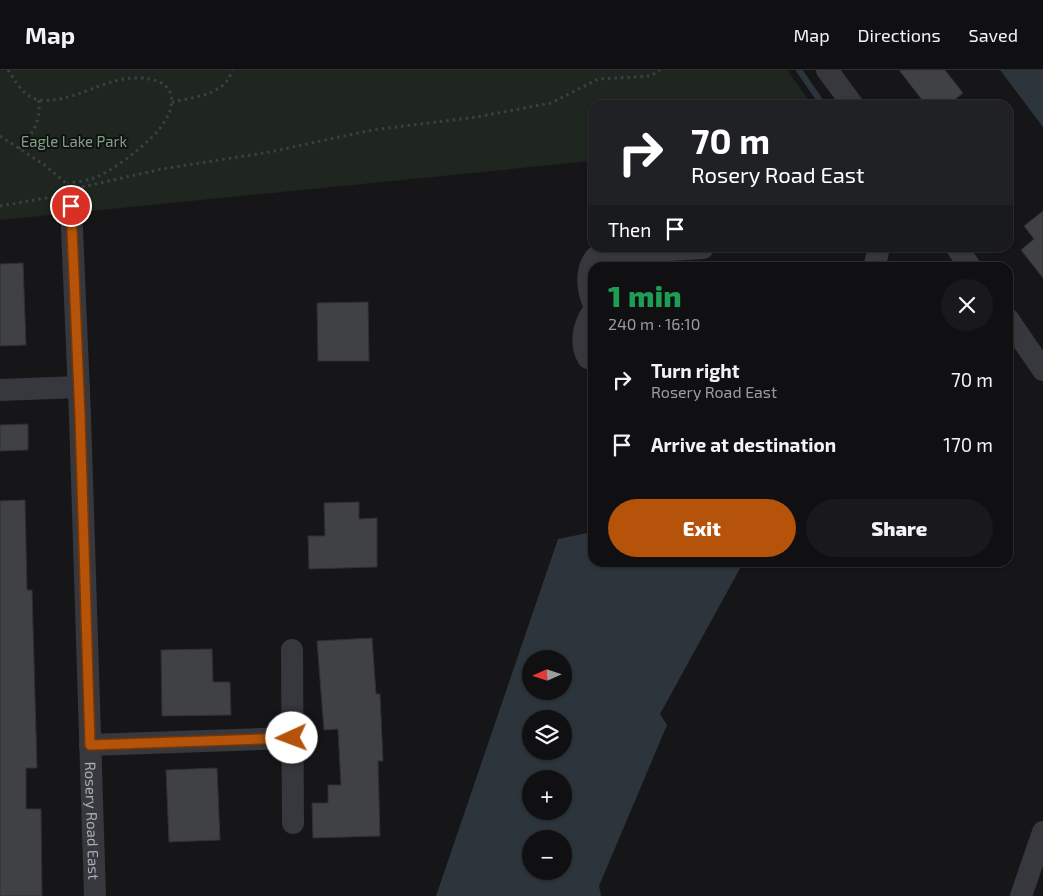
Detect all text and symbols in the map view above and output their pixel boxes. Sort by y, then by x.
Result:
text: Map [25,20,75,49]
text: Map [793,24,830,46]
text: Directions [858,24,941,46]
text: Saved [969,24,1018,46]
text: 70 m [691,119,770,161]
icon: right [608,120,673,185]
park label: Eagle Lake Park [21,132,128,150]
text: Rosery Road East [691,161,864,187]
pin [50,185,92,227]
icon: arrive [57,192,85,220]
icon: arrive [661,215,689,243]
text: Then [608,218,651,241]
text: 1 min [608,277,682,313]
button: close [941,279,993,331]
text: 240 m · 16:10 [608,314,700,333]
text: Turn right [651,359,739,382]
icon: right [608,366,636,394]
text: 70 m [951,368,993,391]
text: Rosery Road East [651,382,777,401]
icon: arrive [608,431,636,459]
text: Arrive at destination [651,433,836,456]
text: 170 m [943,433,993,456]
button: Exit [608,499,796,557]
button: Share [806,499,993,557]
north arrow [522,650,572,700]
map controls [522,650,572,880]
button: layers [522,710,572,760]
position arrow [265,711,317,763]
street label: Rosery Road East [82,761,103,880]
button: + [522,770,572,820]
button: − [522,830,572,880]

